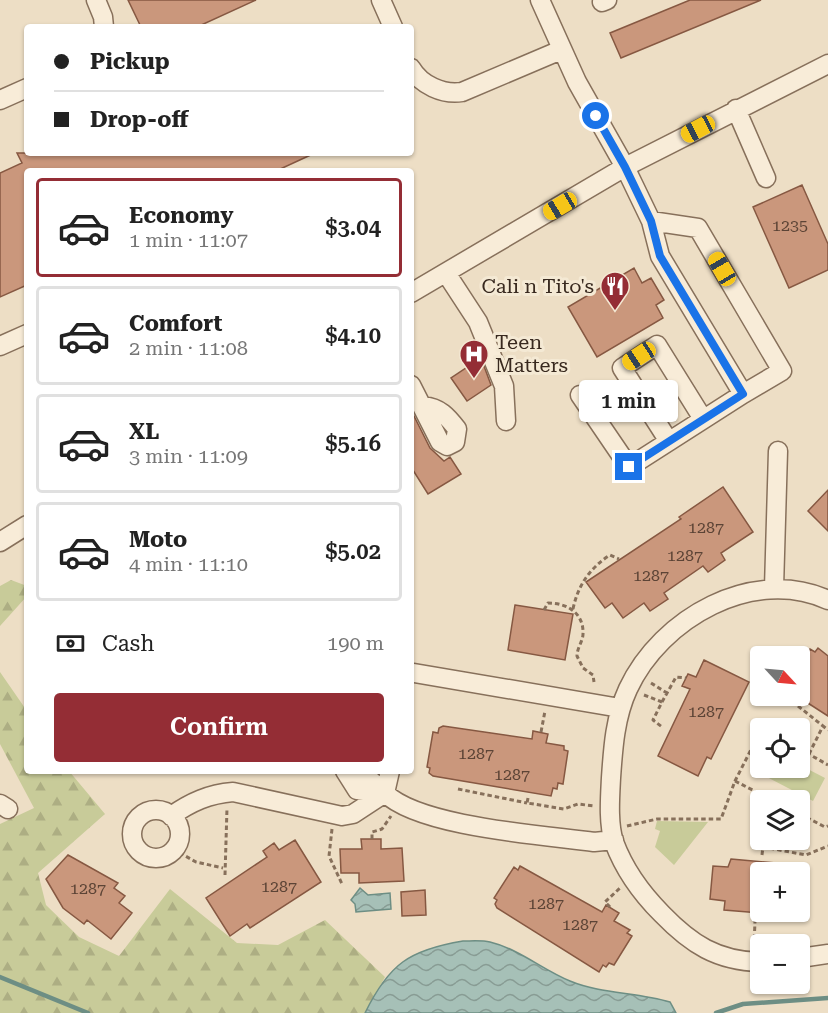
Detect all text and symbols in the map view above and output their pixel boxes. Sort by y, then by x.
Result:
text: Pickup [90,49,170,74]
route start [582,102,609,129]
text: Drop-off [90,107,188,132]
car [678,113,718,145]
car [540,189,580,223]
icon: car [57,201,111,255]
text: Economy [129,203,233,228]
text: $3.04 [325,215,381,240]
house number: 1235 [772,216,808,235]
text: 1 min · 11:07 [129,228,248,252]
car [705,249,739,289]
restaurant icon: Cali n Tito's [599,270,631,312]
place label: Cali n Tito's [481,274,594,298]
icon: car [57,309,111,363]
text: Comfort [129,311,222,336]
text: $4.10 [325,323,381,348]
place label: Teen Matters [495,330,568,377]
text: 2 min · 11:08 [129,336,248,360]
hospital icon: Teen Matters [458,338,490,380]
car [619,339,659,373]
callout: 1 min [580,380,678,422]
text: 1 min [601,389,656,413]
icon: car [57,417,111,471]
text: XL [129,419,159,444]
text: $5.16 [325,431,381,456]
text: 3 min · 11:09 [129,444,248,468]
route end [615,453,642,480]
house number: 1287 [688,518,724,537]
icon: car [57,525,111,579]
text: Moto [129,527,187,552]
text: $5.02 [325,539,381,564]
house number: 1287 [667,546,703,565]
text: 4 min · 11:10 [129,552,248,576]
house number: 1287 [633,566,669,585]
icon: cash [54,627,87,660]
text: Cash [102,631,154,656]
text: 190 m [327,631,384,655]
north arrow [750,646,810,706]
map controls [750,646,810,994]
button: Confirm [54,693,384,762]
house number: 1287 [688,702,724,721]
button: locate [750,718,810,778]
house number: 1287 [458,744,494,763]
house number: 1287 [494,765,530,784]
button: layers [750,790,810,850]
button: + [750,862,810,922]
house number: 1287 [261,877,297,896]
house number: 1287 [70,879,106,898]
house number: 1287 [528,894,564,913]
house number: 1287 [562,915,598,934]
button: − [750,934,810,994]

